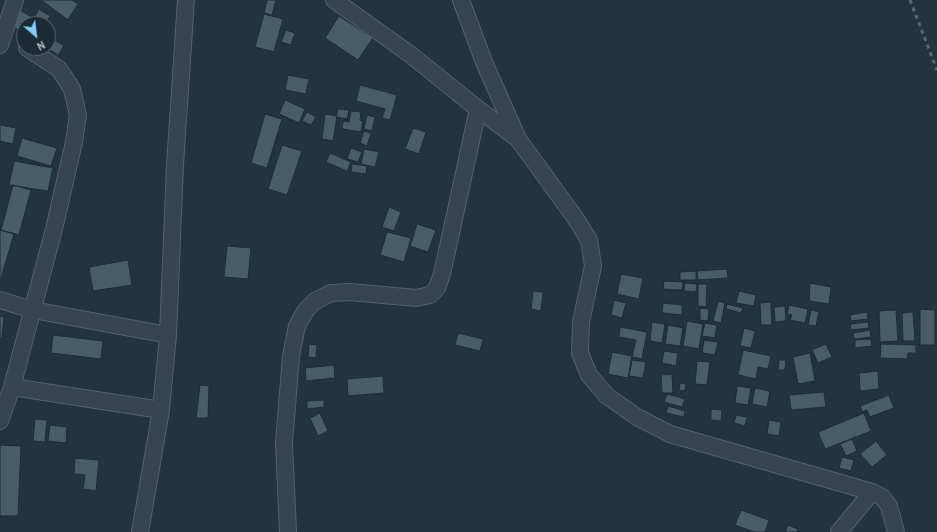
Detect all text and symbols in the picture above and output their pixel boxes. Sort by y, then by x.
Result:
north arrow [16,16,56,56]
text: N [35,38,48,54]

